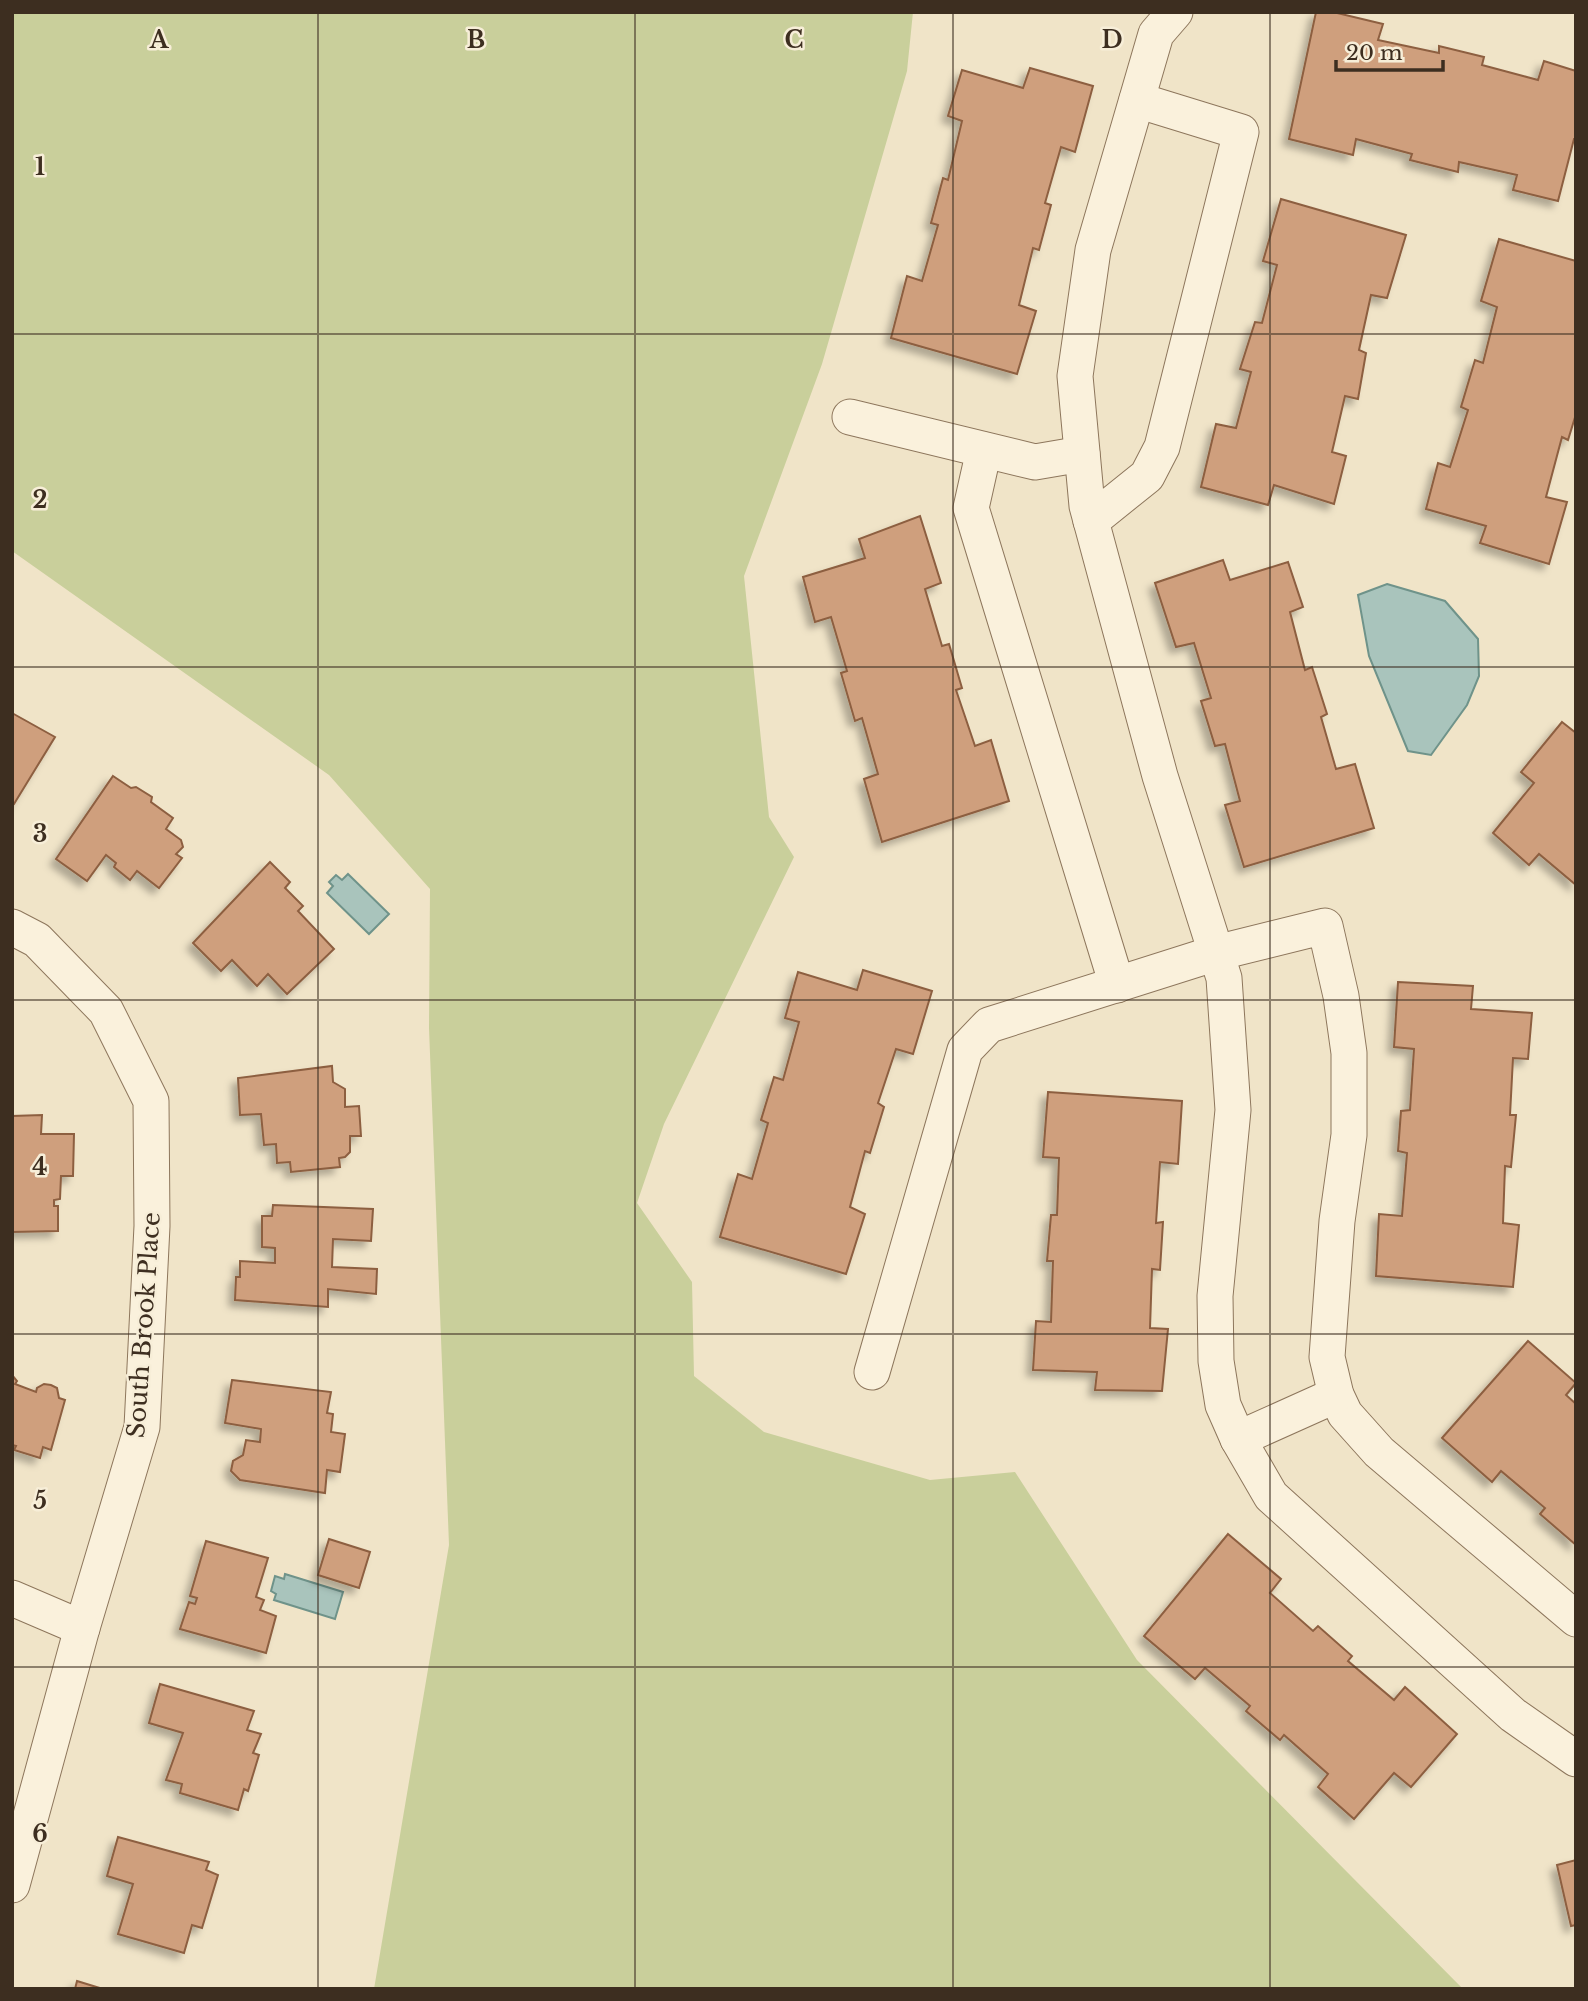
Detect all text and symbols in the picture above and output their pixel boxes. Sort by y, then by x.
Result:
text: A [149,26,170,54]
text: B [467,26,485,54]
text: C [785,26,803,54]
text: D [1101,26,1123,54]
scale bar [1336,28,1443,72]
text: 20 m [1346,40,1403,66]
text: 1 [35,153,45,181]
text: 2 [33,486,47,514]
text: 3 [33,820,47,848]
text: 4 [32,1153,48,1181]
street label: South Brook Place [121,1211,166,1439]
text: 5 [33,1487,47,1515]
text: 6 [32,1820,48,1848]

